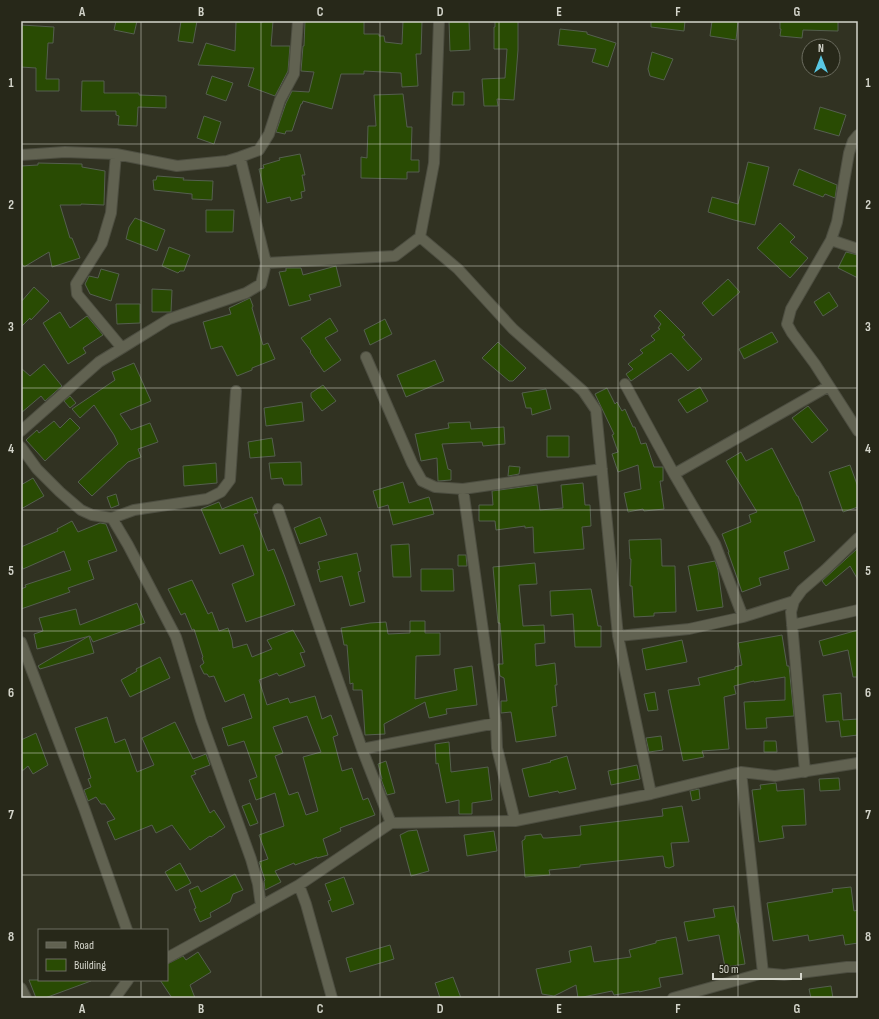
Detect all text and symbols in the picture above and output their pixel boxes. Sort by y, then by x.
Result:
text: A [78,4,86,20]
text: B [198,4,204,20]
text: C [317,4,324,20]
text: D [437,4,444,20]
text: E [556,4,562,20]
text: F [675,4,681,20]
text: G [794,4,801,20]
north arrow [801,38,841,78]
text: N [818,42,824,55]
text: 1 [8,75,14,91]
text: 1 [865,75,871,91]
text: 2 [8,197,14,213]
text: 2 [865,197,871,213]
text: 3 [8,319,14,335]
text: 3 [865,319,871,335]
text: 4 [8,441,14,457]
text: 4 [865,441,871,457]
text: 5 [8,563,14,579]
text: 5 [865,563,871,579]
text: 6 [8,685,14,701]
text: 6 [865,685,871,701]
text: 7 [8,807,14,823]
text: 7 [865,807,871,823]
text: 8 [8,929,14,945]
legend [38,929,168,981]
text: 8 [865,929,871,945]
text: Road [74,938,94,953]
scale bar [713,955,801,981]
text: Building [74,958,106,973]
text: 50 m [719,962,739,977]
text: A [78,1001,86,1017]
text: B [198,1001,204,1017]
text: C [317,1001,324,1017]
text: D [437,1001,444,1017]
text: E [556,1001,562,1017]
text: F [675,1001,681,1017]
text: G [794,1001,801,1017]

